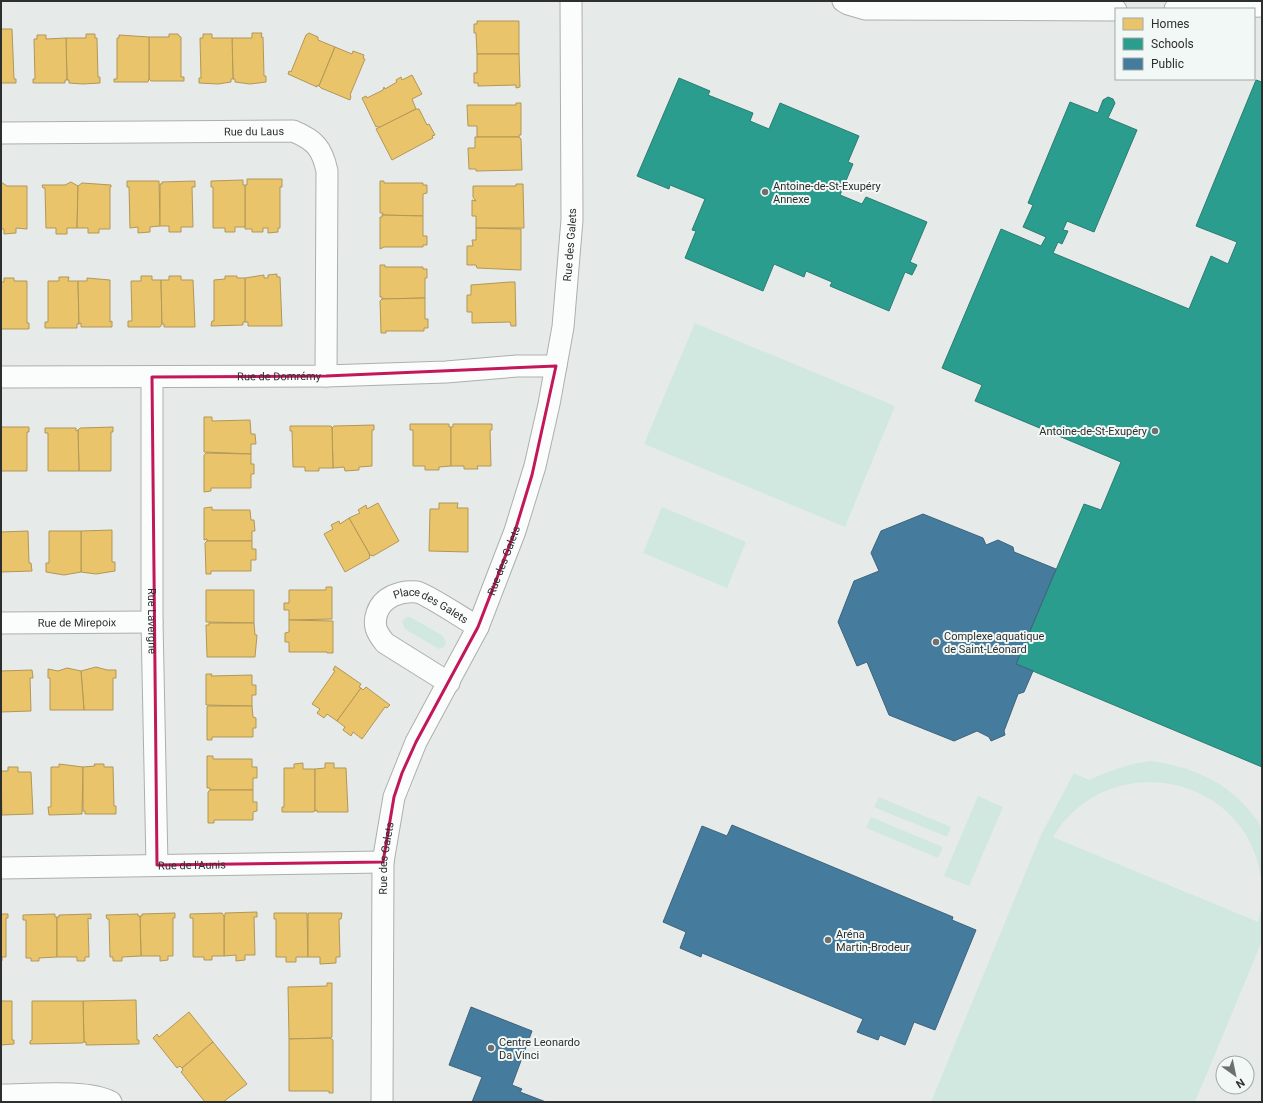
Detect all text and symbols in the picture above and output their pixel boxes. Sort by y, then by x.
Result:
legend [1115,8,1255,80]
text: Homes [1151,17,1189,31]
text: Schools [1151,37,1194,51]
text: Public [1151,57,1184,71]
street label: Rue du Laus [224,125,284,138]
place label: Antoine-de-St-Exupéry Annexe [773,180,881,206]
marker: Antoine-de-St-Exupéry Annexe [760,187,770,197]
street label: Rue des Galets [561,208,579,282]
street label: Rue de Domrémy [237,370,322,383]
place label: Antoine-de-St-Exupéry [1039,425,1148,438]
marker: Antoine-de-St-Exupéry [1150,426,1160,436]
street label: Rue des Galets [485,524,523,597]
street label: Place des Galets [392,586,471,627]
street label: Rue Lavergne [145,588,159,654]
street label: Rue de Mirepoix [38,616,117,630]
place label: Complexe aquatique de Saint-Léonard [944,630,1045,656]
marker: Complexe aquatique de Saint-Léonard [931,637,941,647]
street label: Rue des Galets [377,821,397,895]
street label: Rue de l'Aunis [158,858,226,873]
place label: Aréna Martin-Brodeur [836,928,910,954]
marker: Aréna Martin-Brodeur [823,935,833,945]
place label: Centre Leonardo Da Vinci [499,1036,580,1062]
marker: Centre Leonardo Da Vinci [486,1043,496,1053]
north arrow [1215,1055,1255,1095]
text: N [1233,1075,1247,1091]

